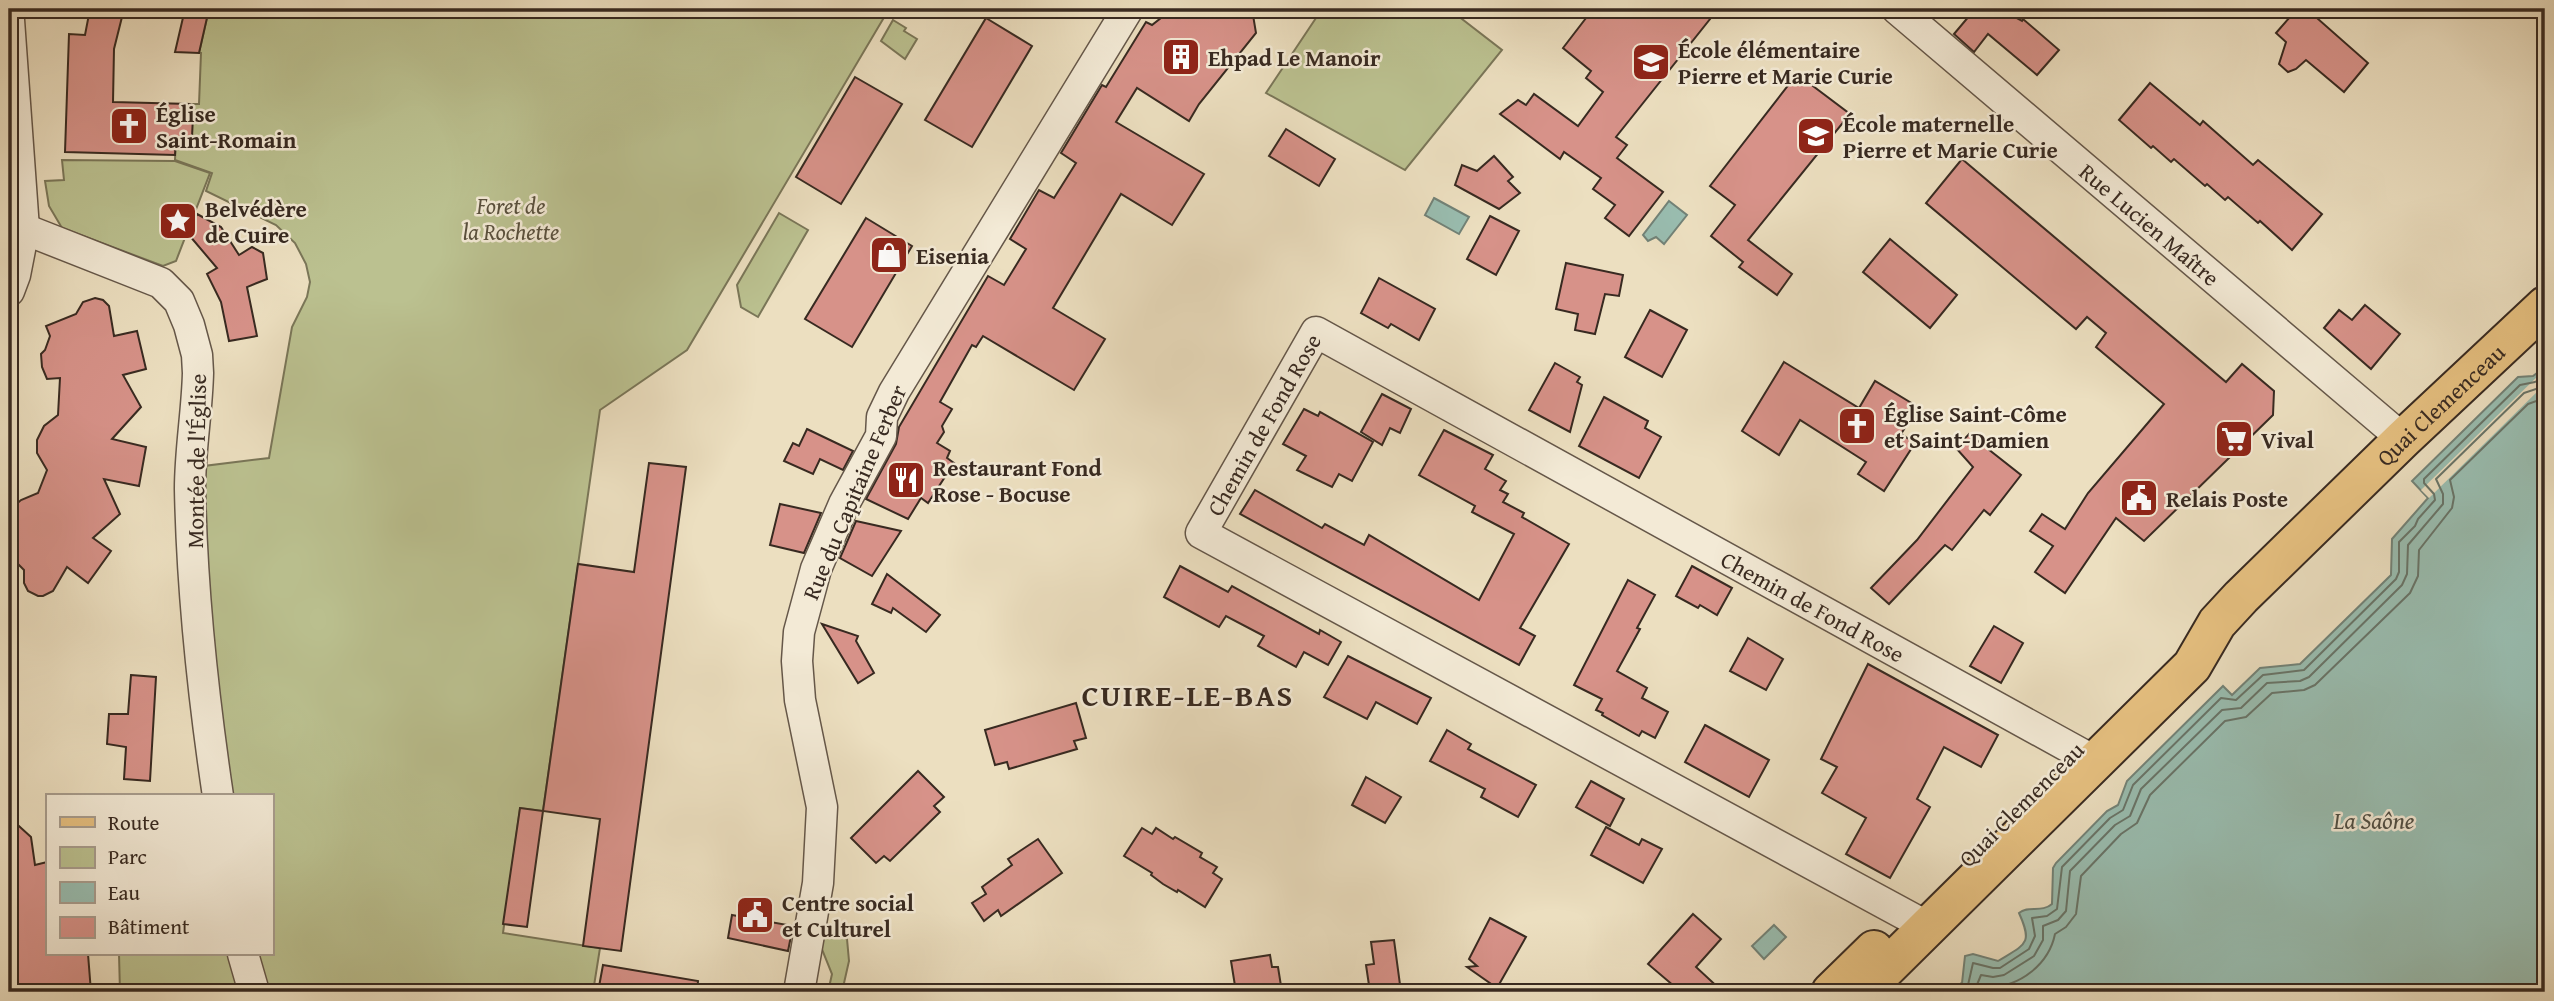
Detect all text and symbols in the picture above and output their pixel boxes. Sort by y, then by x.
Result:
place label: École élémentaire Pierre et Marie Curie [1678,33,1893,92]
building icon: Ehpad Le Manoir [1160,36,1202,78]
place label: Ehpad Le Manoir [1208,41,1381,74]
school or university icon: École élémentaire Pierre et Marie Curie [1630,41,1672,83]
place label: Église Saint-Romain [156,97,297,156]
church icon: Église Saint-Romain [108,105,150,147]
place label: École maternelle Pierre et Marie Curie [1843,107,2058,166]
school or university icon: École maternelle Pierre et Marie Curie [1795,115,1837,157]
street label: Rue Lucien Maître [2073,155,2227,293]
park label: Foret de la Rochette [463,189,559,248]
place label: Belvédère de Cuire [205,192,307,251]
place icon: Belvédère de Cuire [157,200,199,242]
shop icon: Eisenia [868,234,910,276]
place label: Eisenia [916,239,989,272]
street label: Chemin de Fond Rose [1198,327,1328,522]
street label: Quai Clemenceau [2369,335,2512,473]
street label: Montée de l'Église [178,373,214,549]
street label: Rue du Capitaine Ferber [794,379,914,605]
place label: Église Saint-Côme et Saint-Damien [1884,397,2067,456]
church icon: Église Saint-Côme et Saint-Damien [1836,405,1878,447]
supermarket icon: Vival [2213,418,2255,460]
place label: Vival [2261,423,2314,456]
place label: Restaurant Fond Rose - Bocuse [933,451,1102,510]
restaurant icon: Restaurant Fond Rose - Bocuse [885,459,927,501]
public building icon: Relais Poste [2118,477,2160,519]
place label: Relais Poste [2166,482,2288,515]
street label: Chemin de Fond Rose [1715,542,1911,670]
district label: CUIRE-LE-BAS [1082,673,1294,717]
street label: Quai Clemenceau [1951,733,2092,874]
legend [46,794,273,956]
water label: La Saône [2333,803,2415,838]
text: Route [108,807,160,838]
text: Parc [108,841,147,872]
text: Eau [108,877,141,908]
place label: Centre social et Culturel [782,886,914,945]
public building icon: Centre social et Culturel [734,894,776,936]
text: Bâtiment [108,911,190,942]

